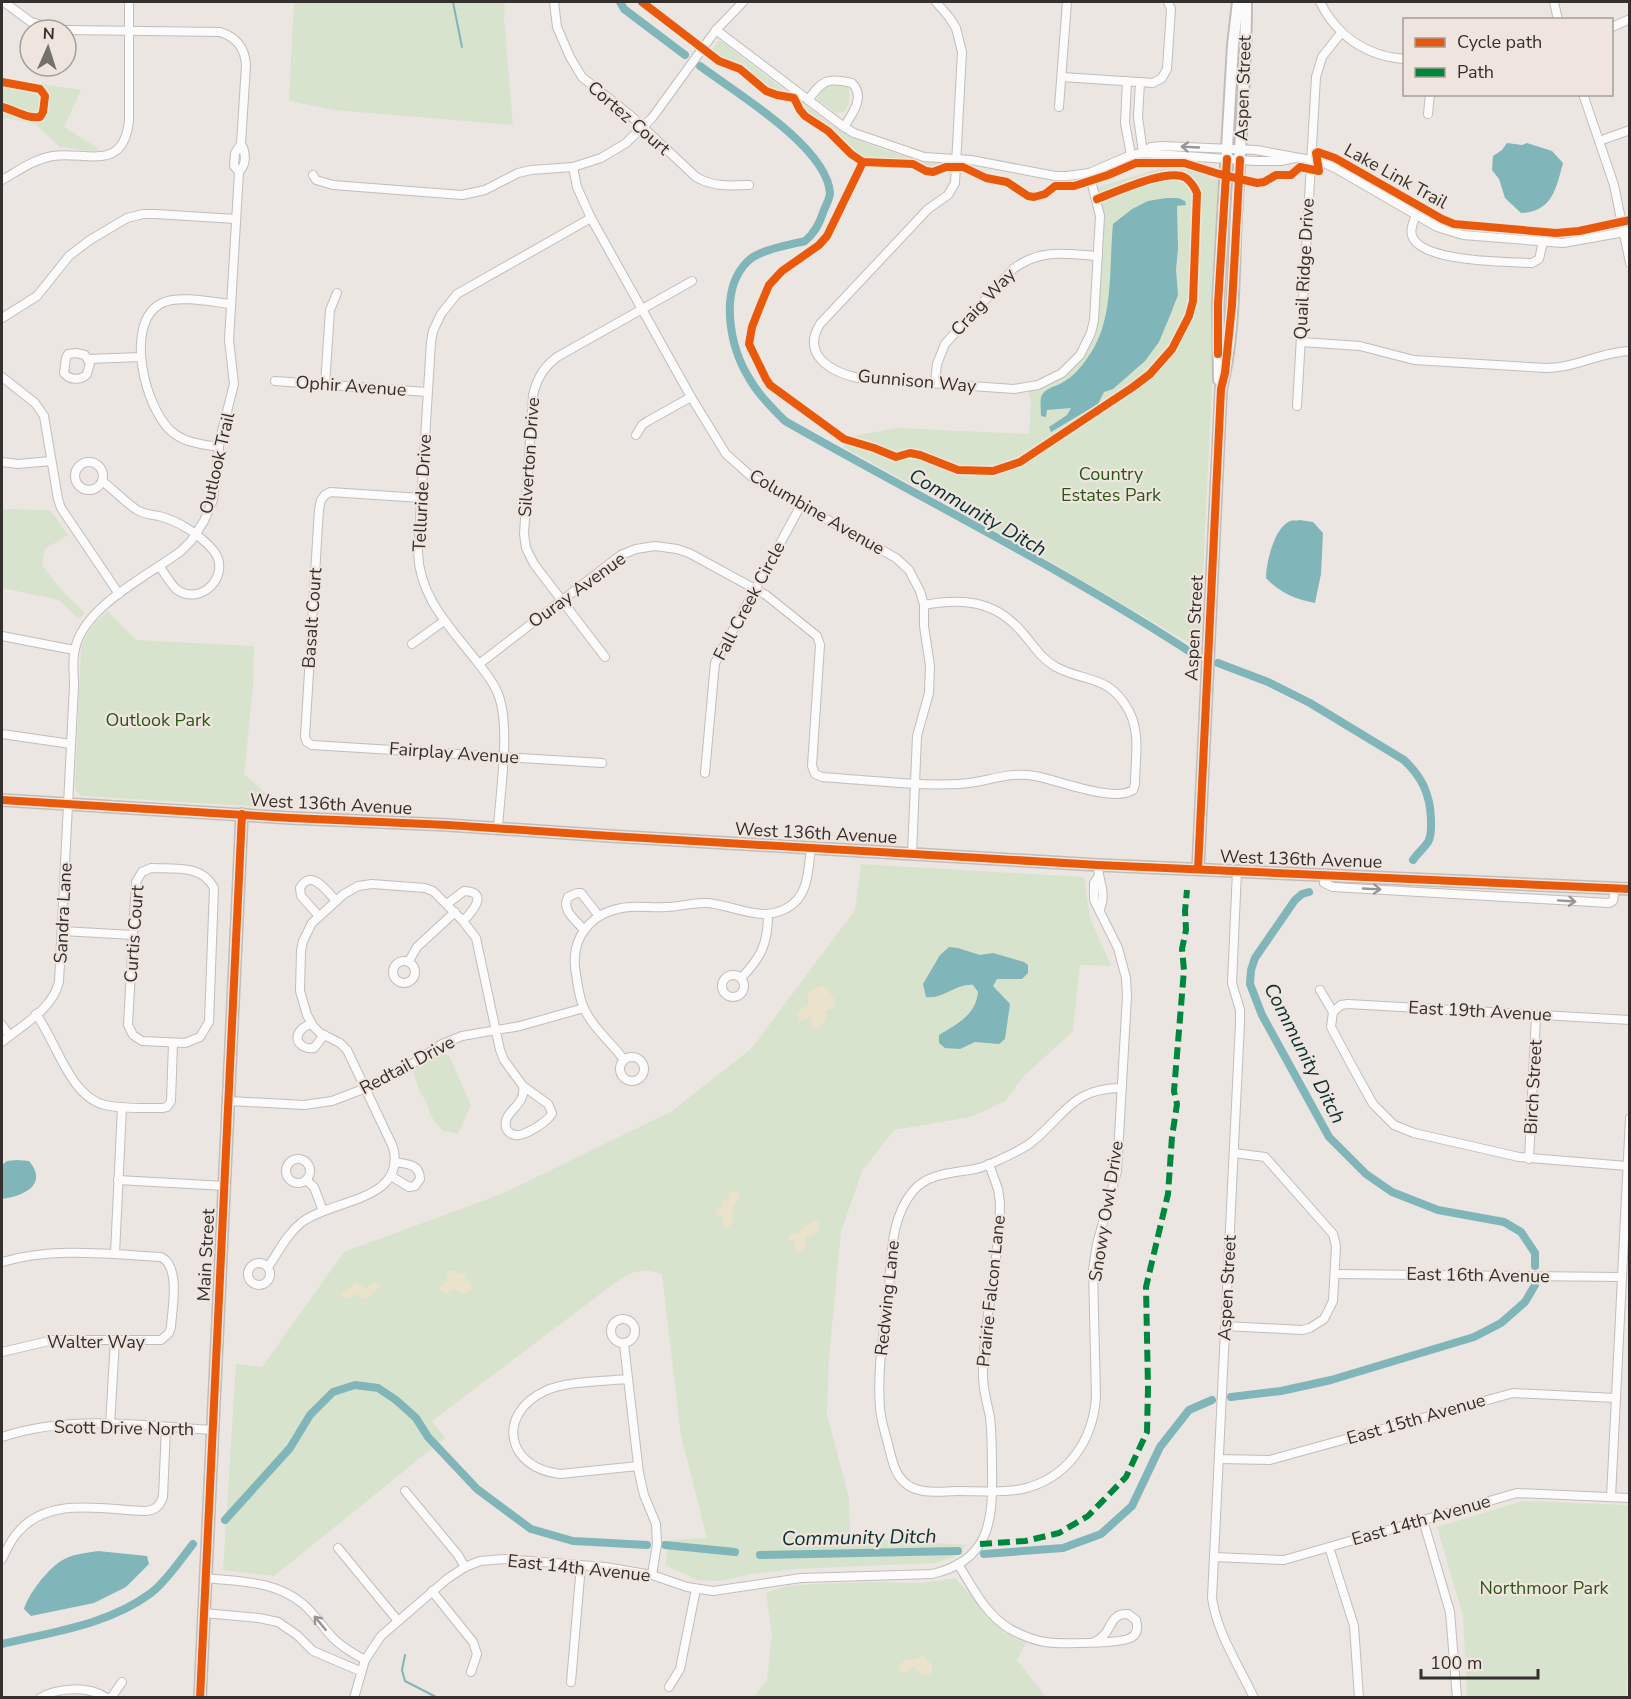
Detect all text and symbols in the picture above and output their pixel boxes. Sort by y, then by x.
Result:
north arrow [18,18,78,78]
legend [1403,18,1613,96]
text: N [42,23,55,45]
text: Cycle path [1457,30,1542,54]
street label: Aspen Street [1229,34,1257,141]
text: Path [1457,60,1494,84]
street label: Cortez Court [583,76,676,161]
street label: Lake Link Trail [1340,138,1453,215]
one-way arrow [1181,142,1201,153]
street label: Quail Ridge Drive [1288,198,1320,340]
street label: Craig Way [945,262,1021,341]
street label: Gunnison Way [857,364,978,398]
street label: Ophir Avenue [295,370,407,402]
street label: Silverton Drive [513,396,545,518]
street label: Outlook Trail [194,409,241,516]
street label: Telluride Drive [407,434,437,552]
water label: Community Ditch [904,462,1052,563]
park label: Country Estates Park [1061,462,1162,507]
street label: Columbine Avenue [745,463,889,561]
street label: Fall Creek Circle [708,537,790,665]
street label: Ouray Avenue [523,547,631,633]
street label: Basalt Court [297,566,328,669]
street label: Aspen Street [1179,574,1209,681]
park label: Outlook Park [105,708,212,732]
street label: Fairplay Avenue [388,736,520,770]
street label: West 136th Avenue [249,788,413,820]
street label: West 136th Avenue [734,817,898,849]
street label: West 136th Avenue [1219,844,1383,874]
street label: Sandra Lane [48,862,78,964]
street label: Curtis Court [119,884,149,983]
one-way arrow [1361,884,1381,895]
one-way arrow [1556,895,1576,906]
water label: Community Ditch [1257,978,1352,1128]
street label: East 19th Avenue [1408,995,1552,1027]
street label: Redtail Drive [355,1030,459,1100]
street label: Birch Street [1519,1038,1548,1135]
street label: Snowy Owl Drive [1083,1139,1129,1283]
street label: Main Street [192,1207,220,1302]
street label: Prairie Falcon Lane [971,1214,1011,1368]
street label: Aspen Street [1212,1234,1242,1341]
street label: Redwing Lane [869,1239,905,1357]
street label: East 16th Avenue [1406,1262,1550,1288]
street label: Walter Way [47,1330,146,1354]
street label: East 15th Avenue [1344,1388,1488,1450]
street label: Scott Drive North [54,1415,194,1441]
street label: East 14th Avenue [1349,1489,1493,1551]
water label: Community Ditch [781,1523,937,1552]
street label: East 14th Avenue [506,1549,652,1587]
park label: Northmoor Park [1479,1576,1610,1600]
one-way arrow [314,1615,327,1631]
scale bar [1421,1642,1538,1680]
text: 100 m [1430,1651,1482,1675]

